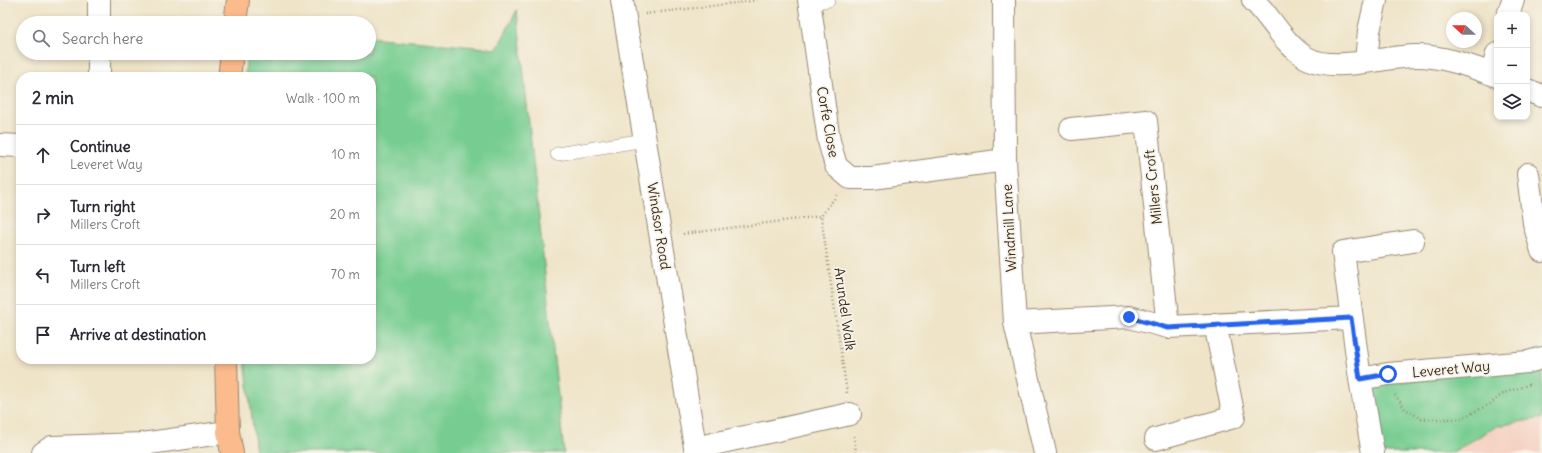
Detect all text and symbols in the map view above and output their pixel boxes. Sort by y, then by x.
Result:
north arrow [1446,12,1482,48]
map controls [1494,12,1530,120]
button: + [1494,12,1530,48]
search box [16,16,376,60]
icon: search [30,27,52,49]
text: Search here [62,29,143,48]
button: − [1494,48,1530,84]
button: layers [1494,84,1530,120]
street label: Corfe Close [813,85,843,159]
text: 2 min [32,87,74,109]
text: Walk · 100 m [286,90,360,107]
text: Continue [70,137,131,156]
icon: ahead [32,144,54,166]
text: 10 m [332,146,360,163]
street label: Millers Croft [1140,148,1166,225]
text: Leveret Way [70,156,143,173]
street label: Windsor Road [643,181,675,271]
street label: Windmill Lane [998,183,1020,273]
text: Turn right [70,197,135,216]
icon: right [32,204,54,226]
text: 20 m [330,206,360,223]
text: Millers Croft [70,216,140,233]
text: Turn left [70,257,125,276]
icon: left [32,264,54,286]
text: 70 m [331,266,360,283]
street label: Arundel Walk [830,266,860,352]
text: Millers Croft [70,276,140,293]
route end [1120,308,1138,326]
icon: arrive [32,324,54,346]
text: Arrive at destination [70,325,206,344]
street label: Leveret Way [1411,357,1491,381]
route start [1379,365,1397,383]

